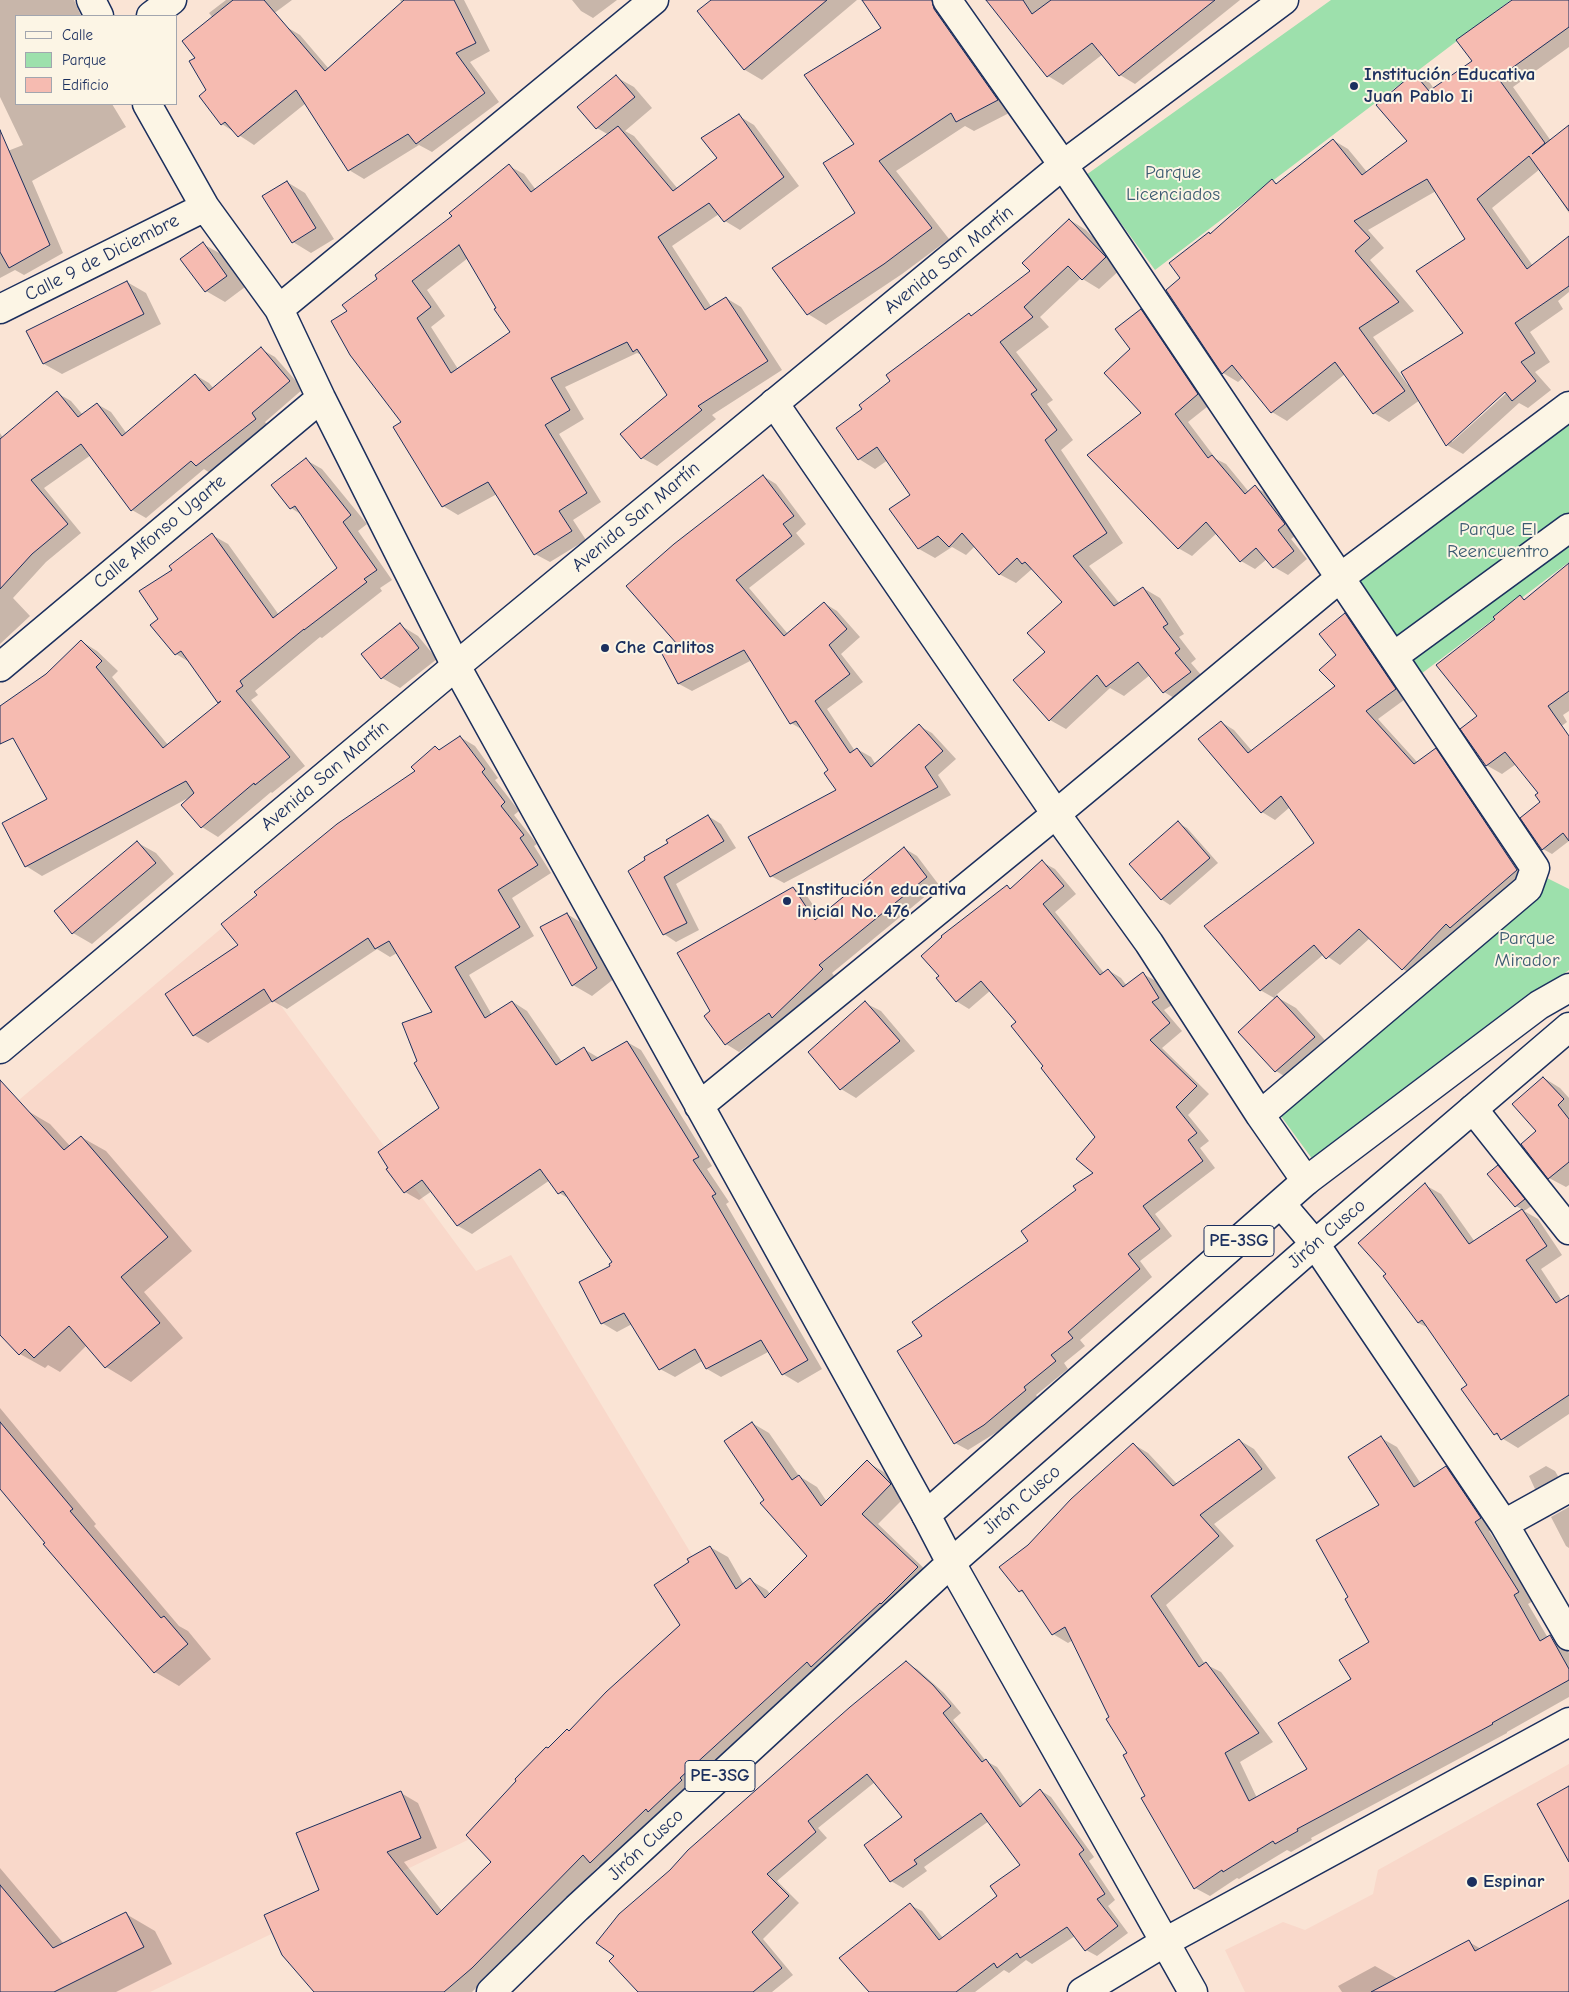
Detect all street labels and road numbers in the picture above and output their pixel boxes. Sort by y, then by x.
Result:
street label: Avenida San Martín [880,201,1018,319]
street label: Calle 9 de Diciembre [21,209,183,307]
street label: Avenida San Martín [567,457,705,577]
street label: Calle Alfonso Ugarte [89,470,231,594]
street label: Avenida San Martín [256,716,394,836]
street label: Jirón Cusco [1284,1194,1370,1274]
road number: PE-3SG [1204,1226,1274,1256]
street label: Jirón Cusco [979,1460,1065,1540]
road number: PE-3SG [685,1760,755,1792]
street label: Jirón Cusco [603,1804,689,1886]

